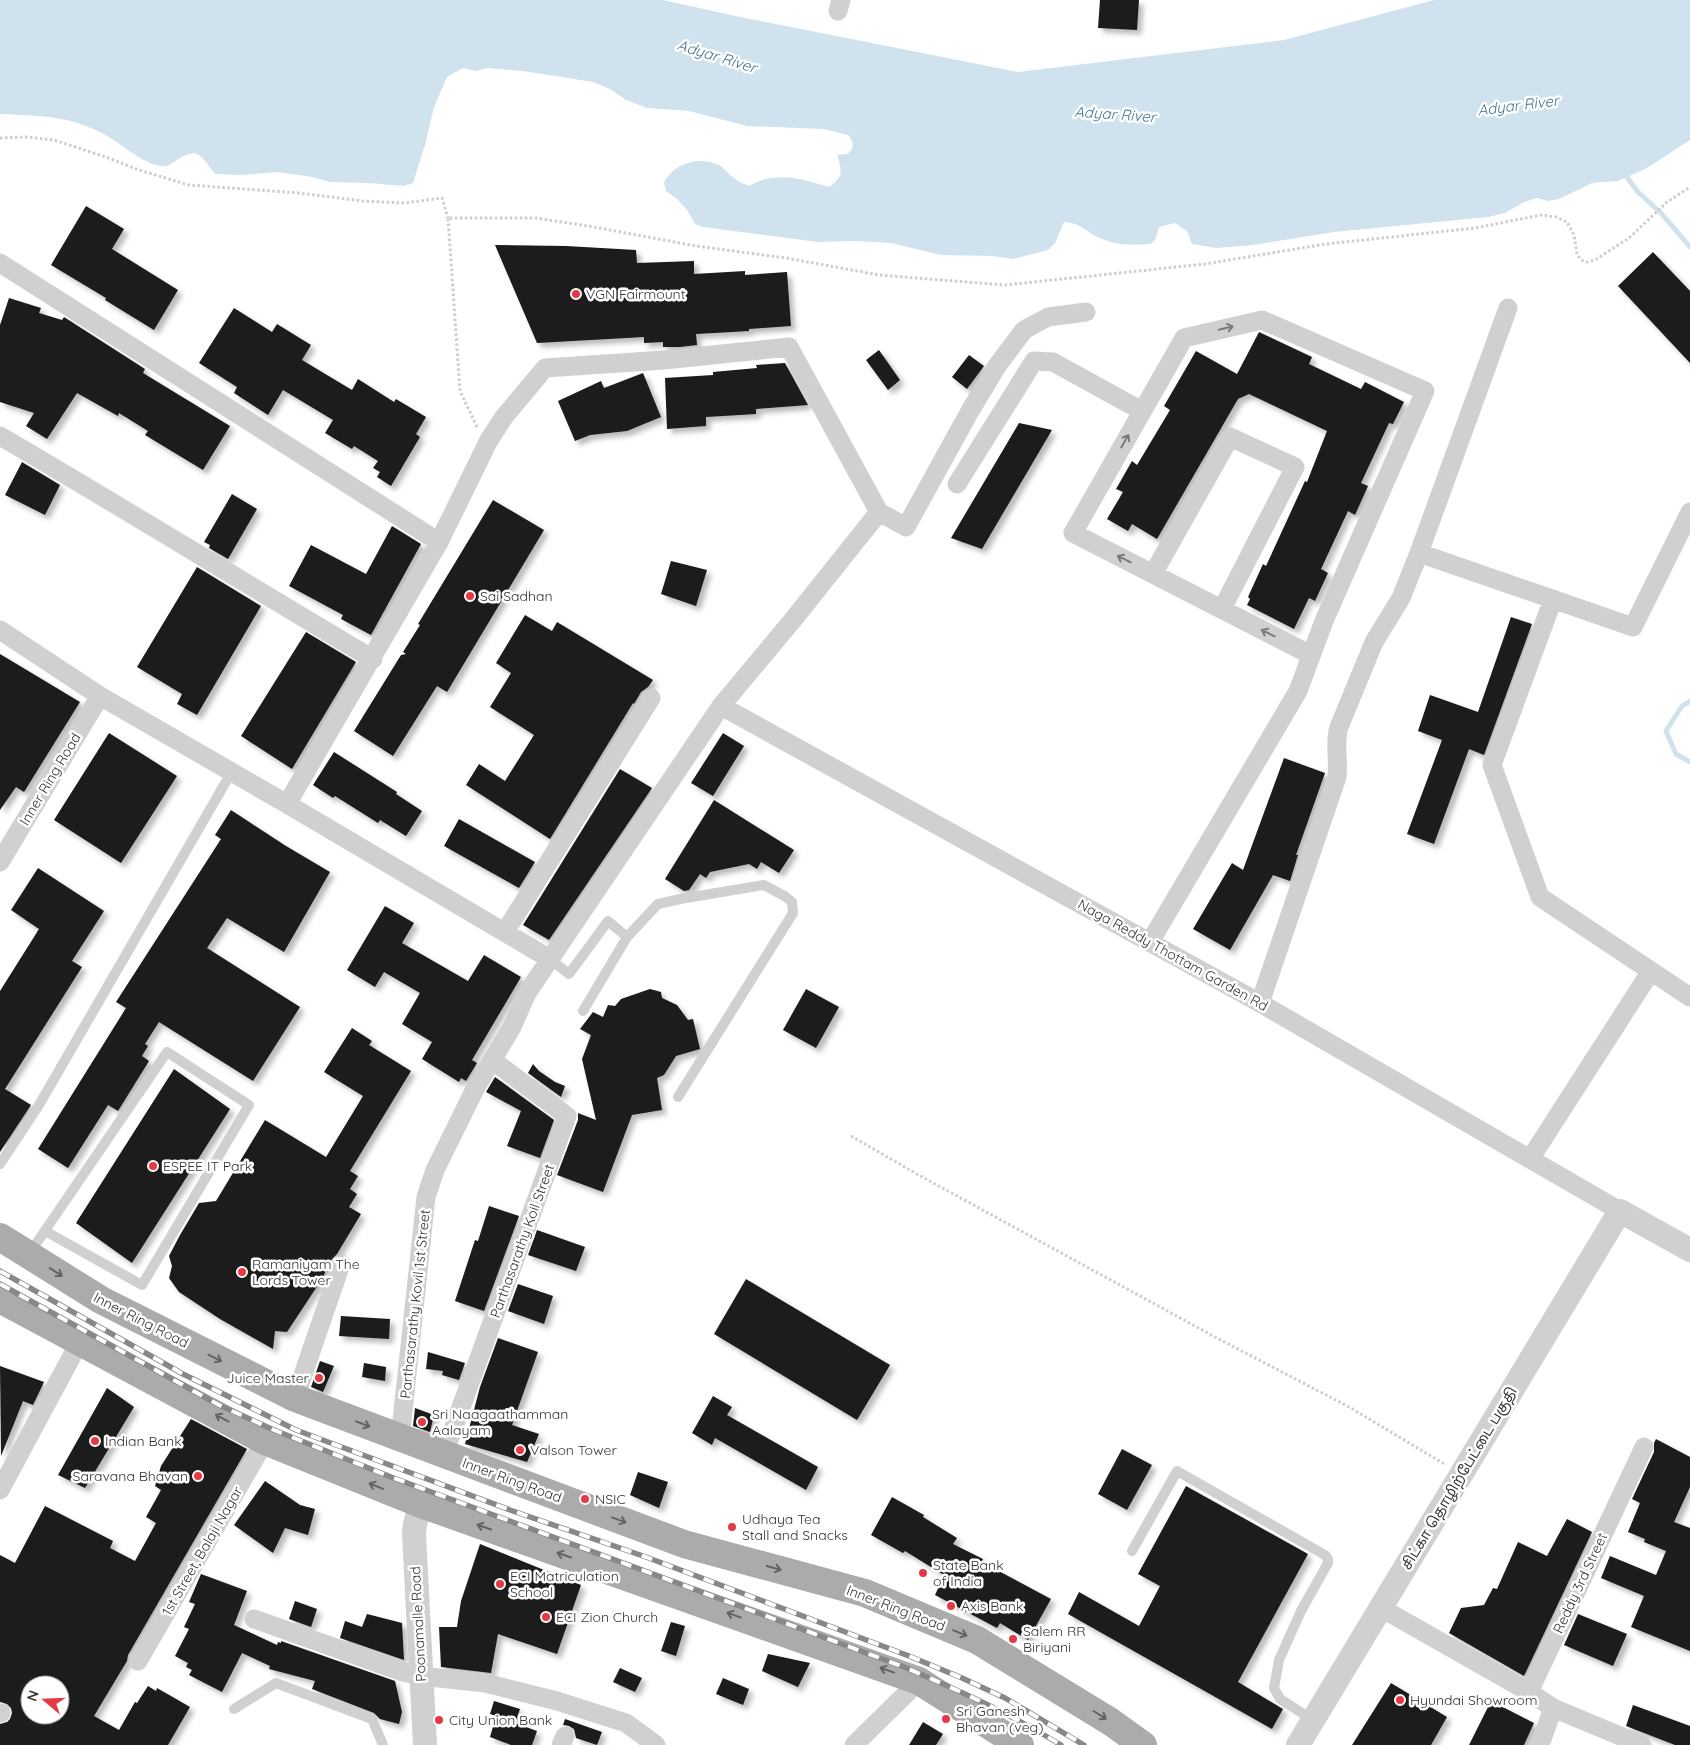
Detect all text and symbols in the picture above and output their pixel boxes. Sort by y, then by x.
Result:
water label: Adyar River [675,35,761,78]
water label: Adyar River [1476,90,1562,119]
water label: Adyar River [1074,102,1159,126]
place label: VGN Fairmount [586,285,686,303]
marker: VGN Fairmount [570,288,582,300]
one-way arrow [1218,323,1234,332]
one-way arrow [1120,434,1130,449]
one-way arrow [1116,554,1131,564]
place label: Sai Sadhan [480,587,553,605]
marker: Sai Sadhan [464,590,476,602]
one-way arrow [1261,628,1276,637]
street label: Inner Ring Road [15,730,85,828]
street label: Naga Reddy Thottam Garden Rd [1075,895,1271,1015]
place label: ESPEE IT Park [163,1157,252,1175]
marker: ESPEE IT Park [147,1160,159,1172]
street label: Parthasarathy Koil Street [486,1161,558,1320]
street label: Parthasarathy Kovil 1st Street [396,1208,434,1400]
place label: Ramaniyam The Lords Tower [252,1255,360,1289]
marker: Ramaniyam The Lords Tower [236,1266,248,1278]
one-way arrow [49,1268,63,1278]
street label: Inner Ring Road [90,1288,192,1352]
one-way arrow [207,1354,222,1363]
place label: Juice Master [226,1369,310,1387]
marker: Juice Master [313,1372,325,1384]
street label: சிட்கா தொழிற்பேட்டை பகுதி [1397,1383,1522,1573]
place label: Sri Naagaathamman Aalayam [432,1405,568,1439]
one-way arrow [215,1413,230,1422]
marker: Sri Naagaathamman Aalayam [416,1416,428,1428]
one-way arrow [354,1420,370,1429]
place label: Indian Bank [105,1432,182,1450]
marker: Indian Bank [89,1435,101,1447]
place label: Valson Tower [530,1441,617,1459]
marker: Valson Tower [514,1444,526,1456]
street label: Inner Ring Road [460,1454,564,1506]
place label: Saravana Bhavan [73,1467,188,1485]
marker: Saravana Bhavan [192,1470,204,1482]
one-way arrow [369,1481,384,1490]
street label: 1st Street, Balaji Nagar [158,1483,247,1619]
place label: NSIC [595,1490,626,1508]
marker: NSIC [579,1493,591,1505]
place label: Udhaya Tea Stall and Snacks [742,1510,848,1544]
one-way arrow [611,1516,626,1525]
marker: Udhaya Tea Stall and Snacks [726,1521,738,1533]
one-way arrow [477,1522,493,1531]
street label: Reddy 3rd Street [1549,1530,1611,1636]
one-way arrow [557,1550,572,1559]
place label: State Bank of India [933,1556,1004,1590]
one-way arrow [766,1564,782,1574]
street label: Poonamalle Road [406,1566,430,1682]
place label: ECI Matriculation School [510,1567,619,1601]
marker: State Bank of India [917,1567,929,1579]
marker: ECI Matriculation School [494,1578,506,1590]
street label: Inner Ring Road [844,1581,948,1635]
place label: Axis Bank [961,1597,1023,1615]
marker: Axis Bank [945,1600,957,1612]
place label: ECI Zion Church [556,1608,658,1626]
one-way arrow [727,1610,742,1619]
marker: ECI Zion Church [540,1611,552,1623]
place label: Salem RR Biriyani [1023,1622,1086,1656]
one-way arrow [953,1629,968,1638]
marker: Salem RR Biriyani [1007,1633,1019,1645]
one-way arrow [879,1665,895,1674]
north arrow [20,1675,70,1725]
text: N [23,1688,43,1704]
place label: Hyundai Showroom [1410,1691,1537,1709]
marker: Hyundai Showroom [1394,1694,1406,1706]
place label: Sri Ganesh Bhavan (veg) [956,1702,1044,1736]
place label: City Union Bank [449,1711,552,1729]
one-way arrow [1093,1711,1107,1721]
marker: Sri Ganesh Bhavan (veg) [940,1713,952,1725]
marker: City Union Bank [433,1714,445,1726]

